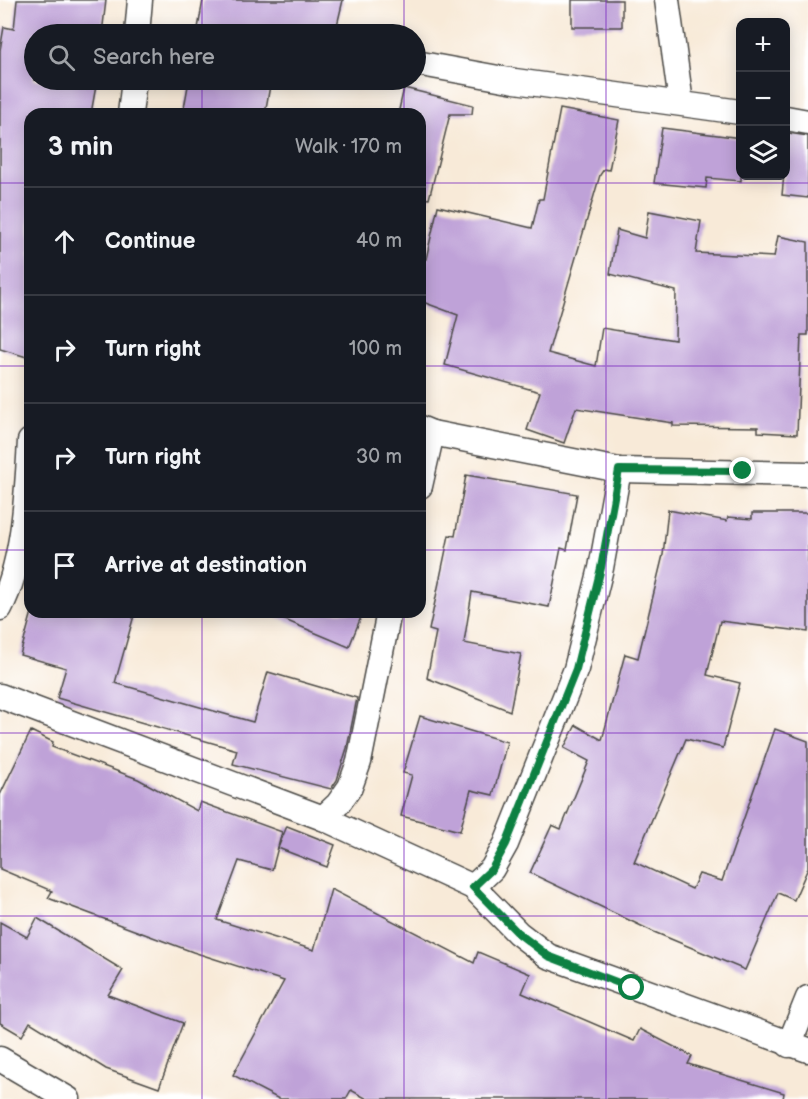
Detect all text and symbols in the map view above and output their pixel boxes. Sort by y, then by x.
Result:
map controls [736,18,790,180]
button: + [736,18,790,72]
search box [24,24,426,90]
icon: search [45,41,78,74]
text: Search here [93,44,215,71]
button: − [736,72,790,126]
button: layers [736,126,790,180]
text: 3 min [48,132,113,163]
text: Walk · 170 m [295,135,402,159]
icon: ahead [48,225,81,258]
text: Continue [105,228,195,255]
text: 40 m [356,229,402,253]
icon: right [48,333,81,366]
text: Turn right [105,336,201,363]
text: 100 m [349,337,402,361]
icon: right [48,441,81,474]
text: Turn right [105,444,201,471]
text: 30 m [356,445,402,469]
route end [729,457,755,483]
icon: arrive [48,549,81,582]
text: Arrive at destination [105,552,307,579]
route start [618,974,644,1000]

